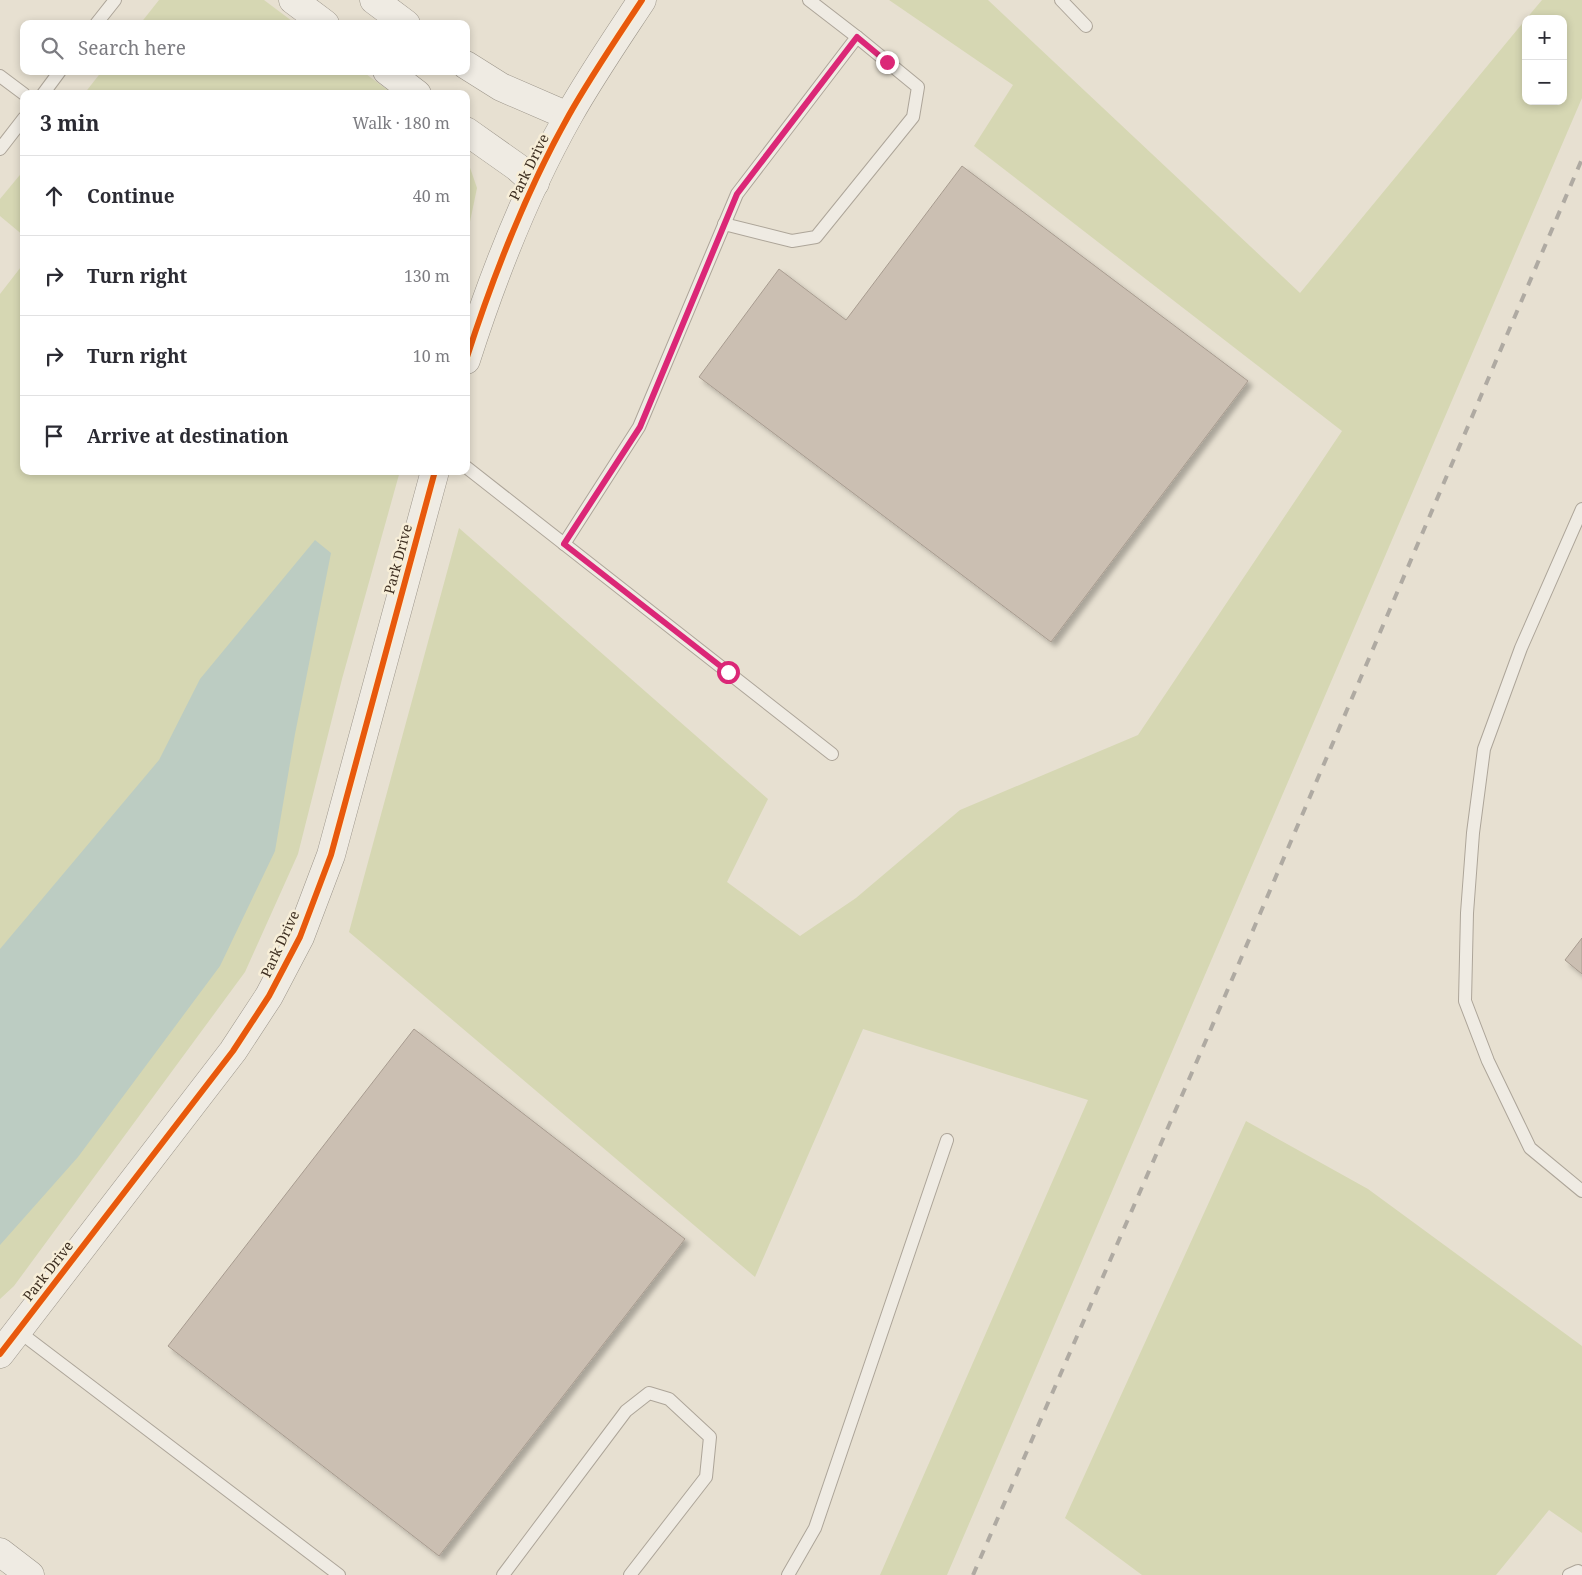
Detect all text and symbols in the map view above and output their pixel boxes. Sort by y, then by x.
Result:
map controls [1522,15,1567,105]
button: + [1522,15,1567,60]
search box [20,20,470,75]
icon: search [38,34,66,62]
text: Search here [78,35,186,61]
route end [876,51,899,74]
button: − [1522,60,1567,105]
text: 3 min [40,109,99,137]
text: Walk · 180 m [353,112,450,134]
street label: Park Drive [504,130,553,203]
icon: ahead [40,182,68,210]
text: Continue [87,183,175,209]
text: 40 m [413,185,450,207]
icon: right [40,262,68,290]
text: Turn right [87,263,187,289]
text: 130 m [404,265,450,287]
icon: right [40,342,68,370]
text: Turn right [87,343,187,369]
text: 10 m [413,345,450,367]
icon: arrive [40,422,68,450]
text: Arrive at destination [87,423,289,449]
street label: Park Drive [379,522,416,596]
route start [717,661,740,684]
street label: Park Drive [256,907,303,980]
street label: Park Drive [18,1237,77,1305]

